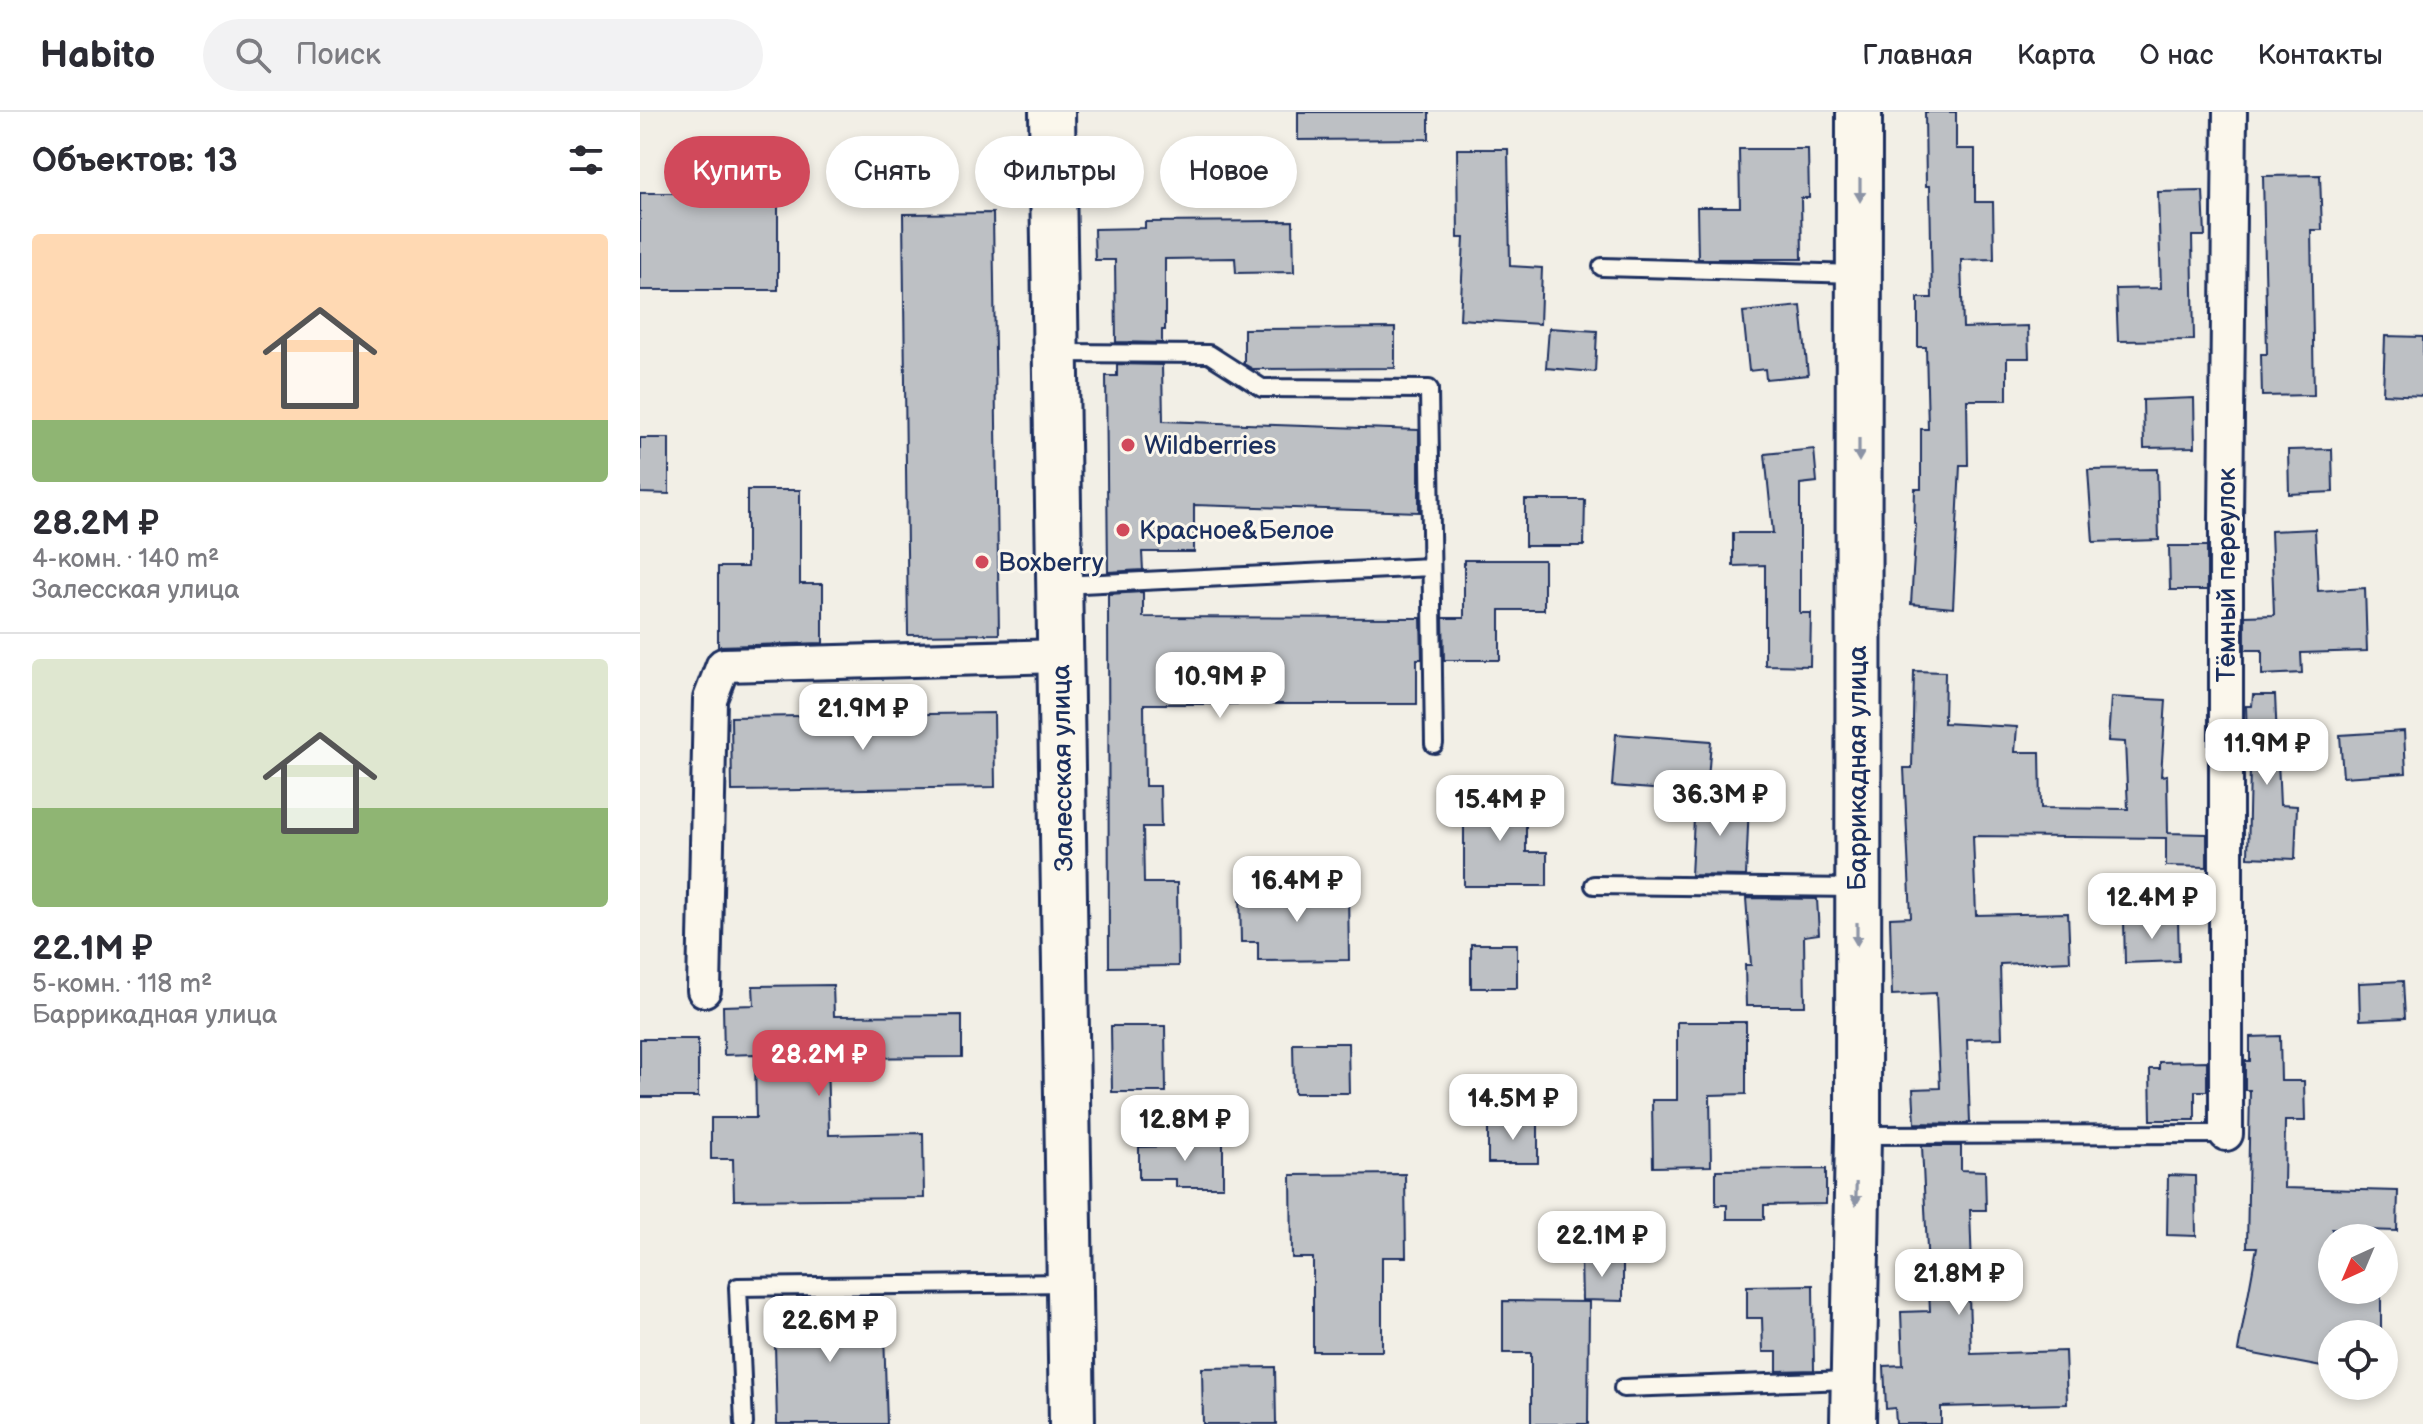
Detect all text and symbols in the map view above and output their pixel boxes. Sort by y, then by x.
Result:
search box [203,19,763,91]
text: Habito [40,33,155,78]
icon: search [231,33,275,77]
text: Поиск [295,37,381,73]
text: Главная [1862,39,1973,72]
text: Карта [2017,39,2096,72]
text: О нас [2140,39,2213,72]
text: Контакты [2257,39,2383,72]
chip: Купить [664,136,810,208]
chip: Снять [826,136,959,208]
chip: Фильтры [975,136,1144,208]
chip: Новое [1160,136,1297,208]
icon: filters [564,138,608,182]
text: Объектов: 13 [32,140,238,181]
one-way arrow [1854,178,1866,203]
icon: home [248,286,392,430]
place label: Wildberries [1144,431,1276,462]
marker: Wildberries [1119,436,1137,454]
one-way arrow [1853,438,1865,463]
street label: Тёмный переулок [2212,468,2243,682]
text: 28.2M ₽ [32,503,159,544]
place label: Красное&Белое [1139,516,1334,547]
marker: Красное&Белое [1114,521,1132,539]
text: 4-комн. · 140 m² [32,544,219,575]
place label: Boxberry [998,548,1104,579]
marker: Boxberry [973,553,991,571]
text: Залесская улица [32,575,240,606]
street label: Баррикадная улица [1843,645,1874,891]
pin: 10.9M ₽ [1146,652,1294,720]
text: 10.9M ₽ [1174,662,1266,693]
street label: Залесская улица [1046,664,1081,872]
pin: 21.9M ₽ [789,684,937,752]
text: 21.9M ₽ [817,694,909,725]
icon: home [248,711,392,855]
pin: 11.9M ₽ [2193,719,2341,787]
text: 11.9M ₽ [2223,729,2311,760]
pin: 36.3M ₽ [1646,770,1794,838]
pin: 15.4M ₽ [1426,775,1574,843]
text: 36.3M ₽ [1672,780,1768,811]
text: 15.4M ₽ [1454,785,1546,816]
pin: 16.4M ₽ [1223,856,1371,924]
text: 16.4M ₽ [1251,866,1343,897]
pin: 12.4M ₽ [2078,873,2226,941]
text: 12.4M ₽ [2106,883,2198,914]
one-way arrow [1851,922,1863,947]
text: 22.1M ₽ [32,928,153,969]
text: 5-комн. · 118 m² [32,969,212,1000]
text: Баррикадная улица [32,1000,277,1031]
pin: 28.2M ₽ [745,1030,893,1098]
text: 28.2M ₽ [770,1040,868,1071]
pin: 14.5M ₽ [1439,1074,1587,1142]
text: 14.5M ₽ [1467,1084,1559,1115]
pin: 12.8M ₽ [1111,1095,1259,1163]
text: 12.8M ₽ [1139,1105,1231,1136]
one-way arrow [1850,1182,1863,1207]
pin: 22.1M ₽ [1528,1211,1676,1279]
text: 22.1M ₽ [1556,1221,1648,1252]
north arrow [2318,1224,2398,1304]
map controls [2318,1224,2398,1400]
pin: 21.8M ₽ [1885,1249,2033,1317]
text: 21.8M ₽ [1913,1259,2005,1290]
pin: 22.6M ₽ [756,1296,904,1364]
text: 22.6M ₽ [781,1306,879,1337]
button: locate [2318,1320,2398,1400]

